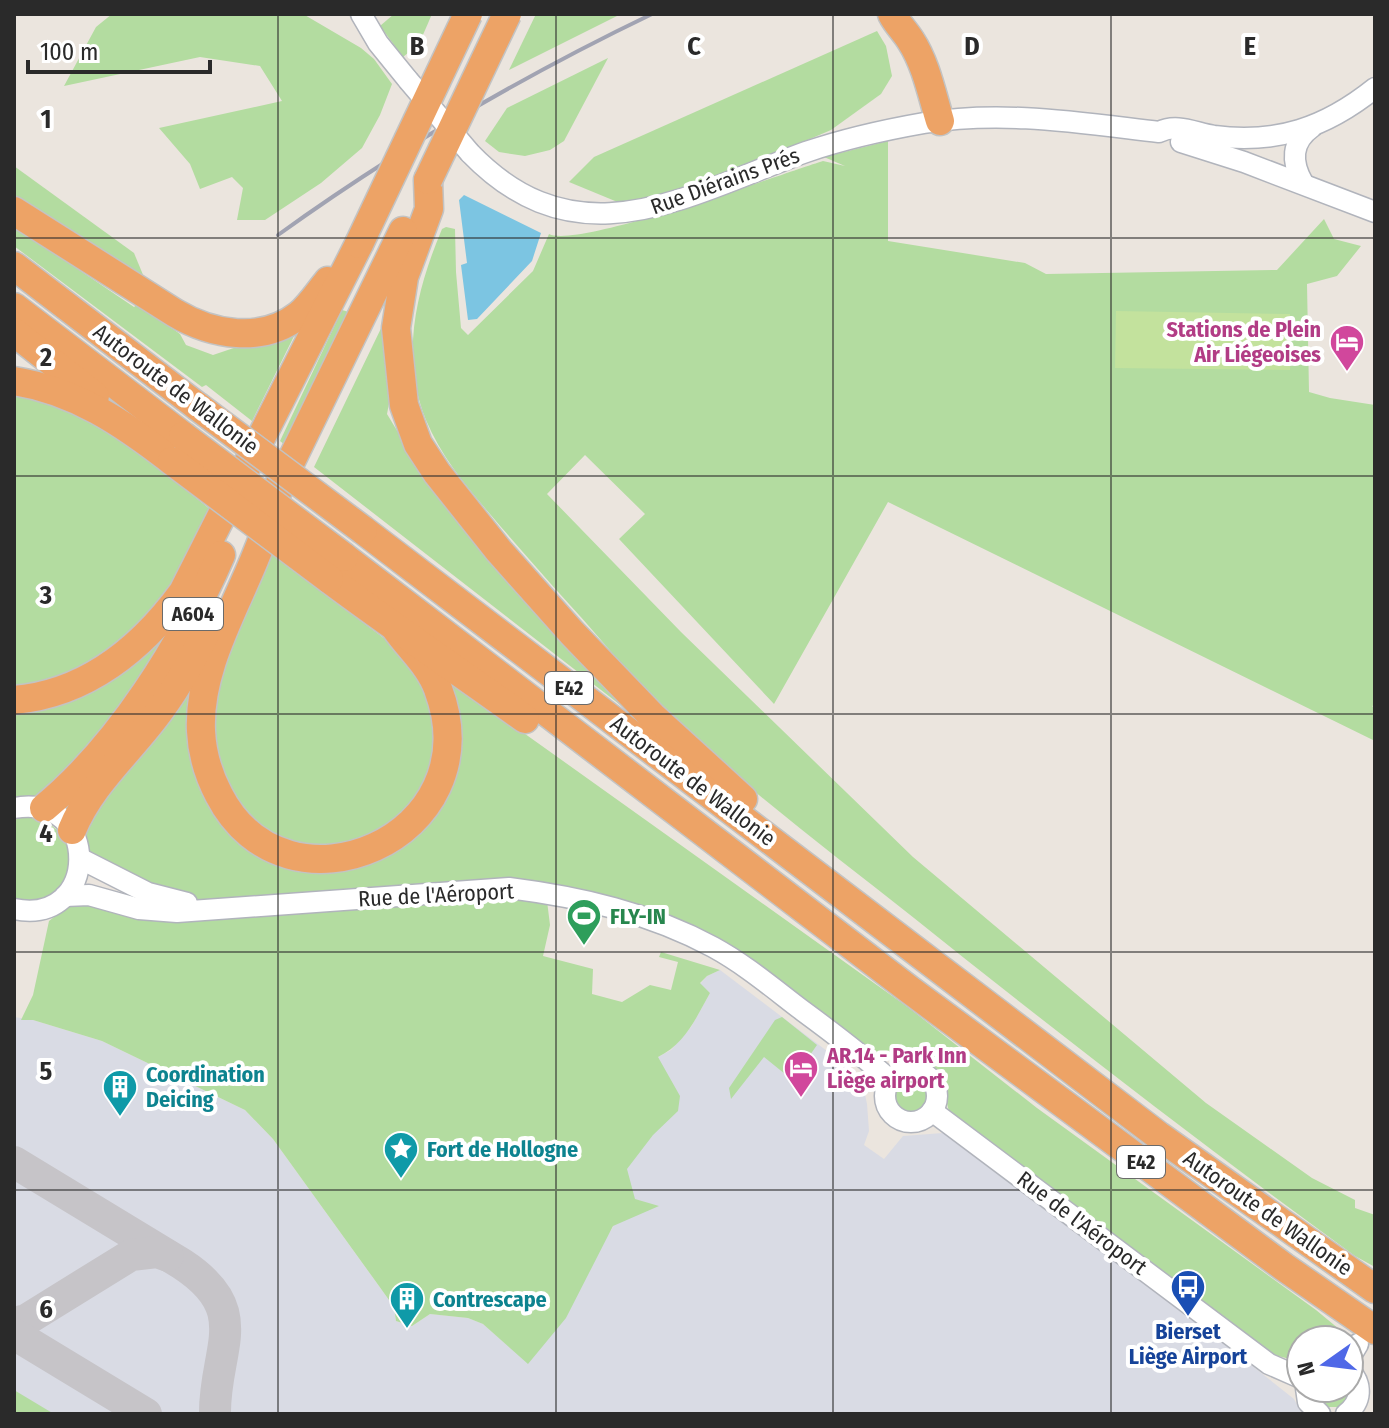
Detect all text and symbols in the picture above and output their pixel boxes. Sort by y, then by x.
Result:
scale bar [28,24,210,74]
text: B [410,31,425,62]
text: C [687,31,701,62]
text: D [964,31,980,62]
text: E [1244,31,1256,62]
text: 100 m [40,38,98,66]
text: 1 [41,104,52,135]
street label: Rue Diérains Prés [647,142,803,220]
place label: Stations de Plein Air Liégeoises [1166,316,1321,368]
street label: Autoroute de Wallonie [88,318,264,460]
hotel icon: Stations de Plein Air Liégeoises [1328,323,1366,373]
text: 2 [39,342,52,373]
text: 3 [39,580,52,611]
road number: A604 [163,598,223,630]
road number: E42 [545,672,593,704]
street label: Autoroute de Wallonie [605,710,781,852]
text: 4 [39,818,53,849]
street label: Rue de l'Aéroport [357,877,515,913]
sports icon: FLY-IN [565,897,603,947]
place label: FLY-IN [610,903,666,930]
place label: AR.14 - Park Inn Liège airport [826,1042,967,1094]
hotel icon: AR.14 - Park Inn Liège airport [782,1049,820,1099]
text: 5 [40,1056,53,1087]
place label: Coordination Deicing [146,1061,265,1113]
building icon: Coordination Deicing [101,1068,139,1118]
place icon: Fort de Hollogne [382,1130,420,1180]
place label: Fort de Hollogne [427,1136,578,1163]
street label: Autoroute de Wallonie [1178,1145,1358,1281]
road number: E42 [1117,1146,1165,1178]
street label: Rue de l'Aéroport [1012,1165,1153,1281]
bus stop icon: Bierset Liège Airport [1169,1268,1207,1318]
building icon: Contrescape [388,1280,426,1330]
place label: Contrescape [433,1286,547,1313]
text: 6 [39,1294,53,1325]
place label: Bierset Liège Airport [1129,1318,1247,1370]
north arrow [1285,1324,1365,1404]
text: N [1291,1359,1321,1378]

